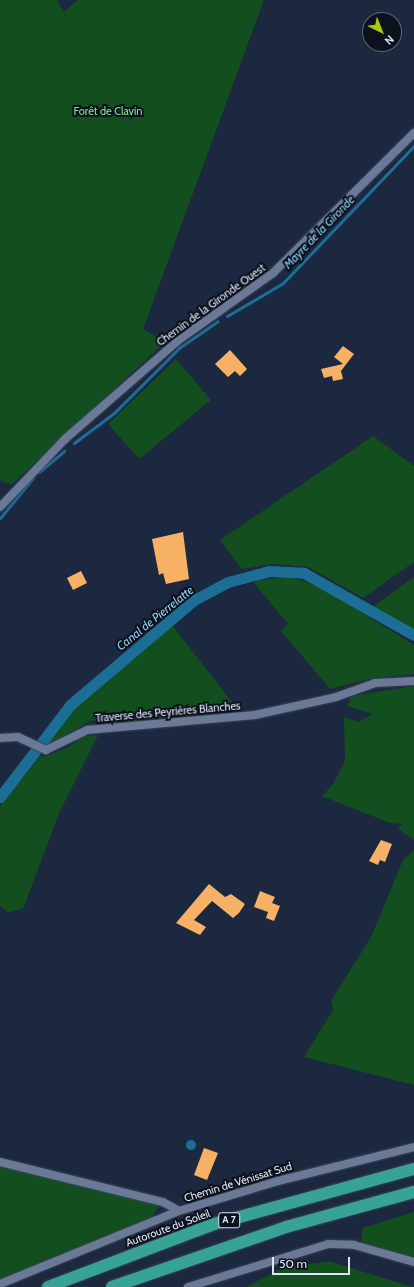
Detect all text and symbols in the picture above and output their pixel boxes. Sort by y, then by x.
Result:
north arrow [362,12,402,52]
text: N [382,32,397,48]
park label: Forêt de Clavin [73,104,143,118]
water label: Mayre de la Gironde [281,193,357,271]
street label: Chemin de la Gironde Ouest [154,261,268,349]
water label: Canal de Pierrelatte [114,583,196,653]
street label: Traverse des Peyrières Blanches [95,699,241,725]
street label: Chemin de Vénissat Sud [183,1159,293,1205]
street label: Autoroute du Soleil [124,1207,212,1249]
road number: A 7 [218,1212,240,1228]
scale bar [274,1249,352,1275]
text: 50 m [279,1256,307,1271]

